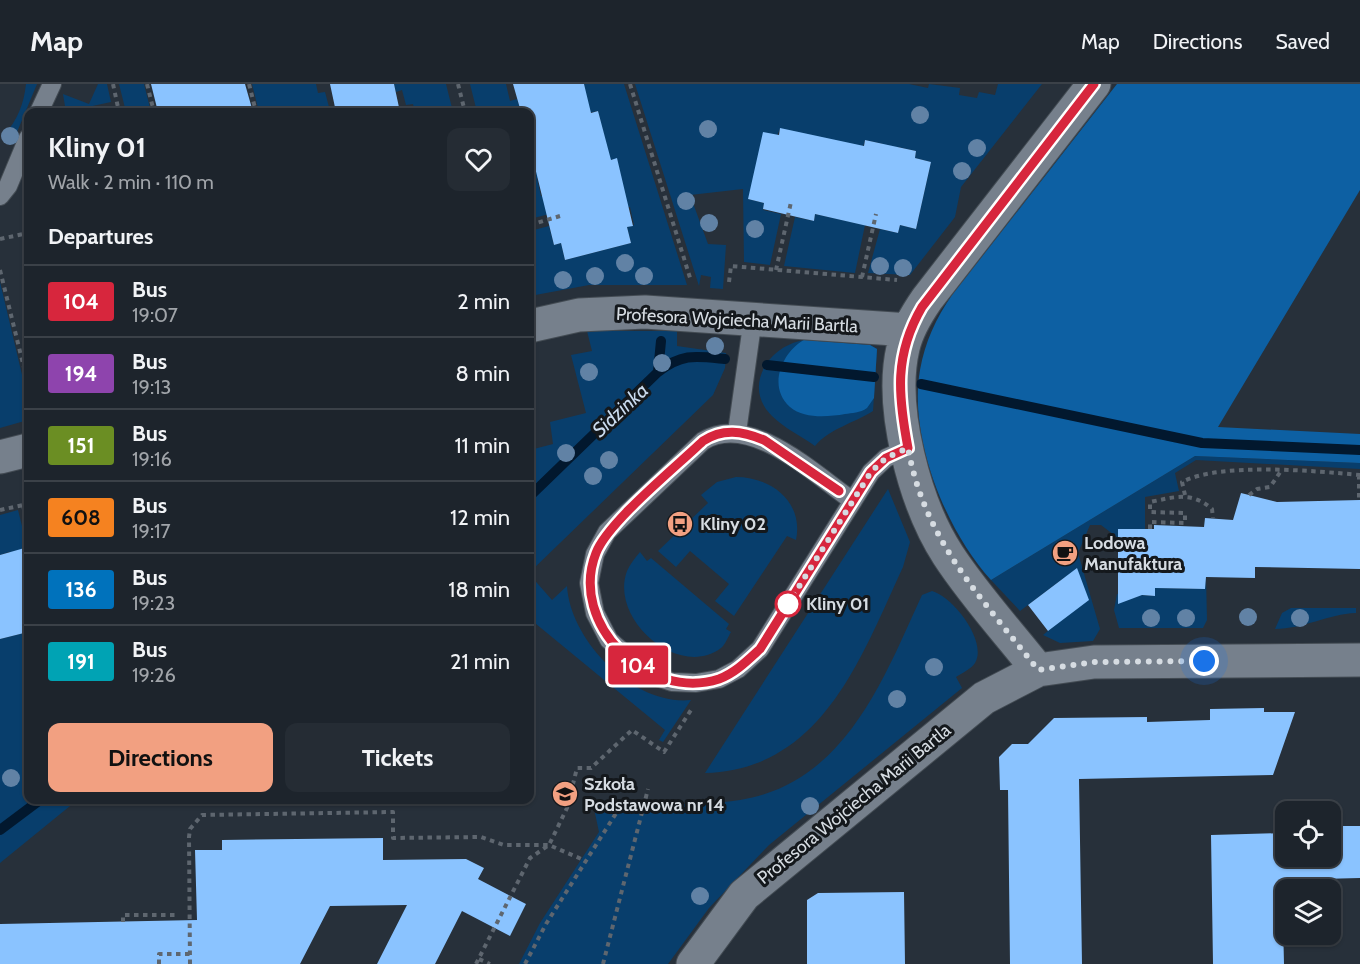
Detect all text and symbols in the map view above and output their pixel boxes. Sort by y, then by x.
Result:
text: Map [30,24,83,58]
text: Map [1081,29,1120,54]
text: Directions [1153,29,1242,54]
text: Saved [1275,29,1330,54]
button: heart [447,128,510,191]
text: Kliny 01 [48,130,146,164]
text: Walk · 2 min · 110 m [48,170,214,194]
text: Departures [48,223,153,250]
text: Bus [132,276,167,303]
text: 2 min [457,288,510,315]
text: 104 [63,289,99,314]
text: 19:07 [132,303,178,327]
street label: Profesora Wojciecha Marii Bartla [615,303,859,337]
text: Bus [132,348,167,375]
text: 8 min [455,360,510,387]
text: 194 [65,361,97,386]
text: 19:13 [132,375,171,399]
water label: Sidzinka [587,378,653,442]
text: Bus [132,420,167,447]
text: 11 min [454,432,510,459]
text: 151 [68,433,94,458]
text: 19:16 [132,447,172,471]
text: Bus [132,492,167,519]
text: 12 min [450,504,510,531]
text: 608 [61,505,101,530]
bus stop icon: Kliny 02 [665,509,695,539]
place label: Kliny 02 [700,513,766,535]
text: 19:17 [132,519,171,543]
place label: Lodowa Manufaktura [1084,532,1182,575]
cafe icon: Lodowa Manufaktura [1050,538,1080,568]
text: Bus [132,564,167,591]
text: 18 min [448,576,510,603]
text: 136 [66,577,96,602]
text: 19:23 [132,591,175,615]
marker: Kliny 01 [775,591,801,617]
place label: Kliny 01 [806,593,869,615]
text: Bus [132,636,167,663]
line badge: 104 [604,646,672,684]
your location [1189,646,1219,676]
text: 21 min [450,648,510,675]
text: 191 [67,649,95,674]
text: 104 [620,653,656,678]
text: 19:26 [132,663,176,687]
street label: Profesora Wojciecha Marii Bartla [753,719,955,889]
button: Directions [48,723,273,792]
button: Tickets [285,723,510,792]
place label: Szkoła Podstawowa nr 14 [584,773,724,816]
school or university icon: Szkoła Podstawowa nr 14 [550,779,580,809]
map controls [1275,801,1341,945]
button: locate [1275,801,1341,867]
button: layers [1275,879,1341,945]

